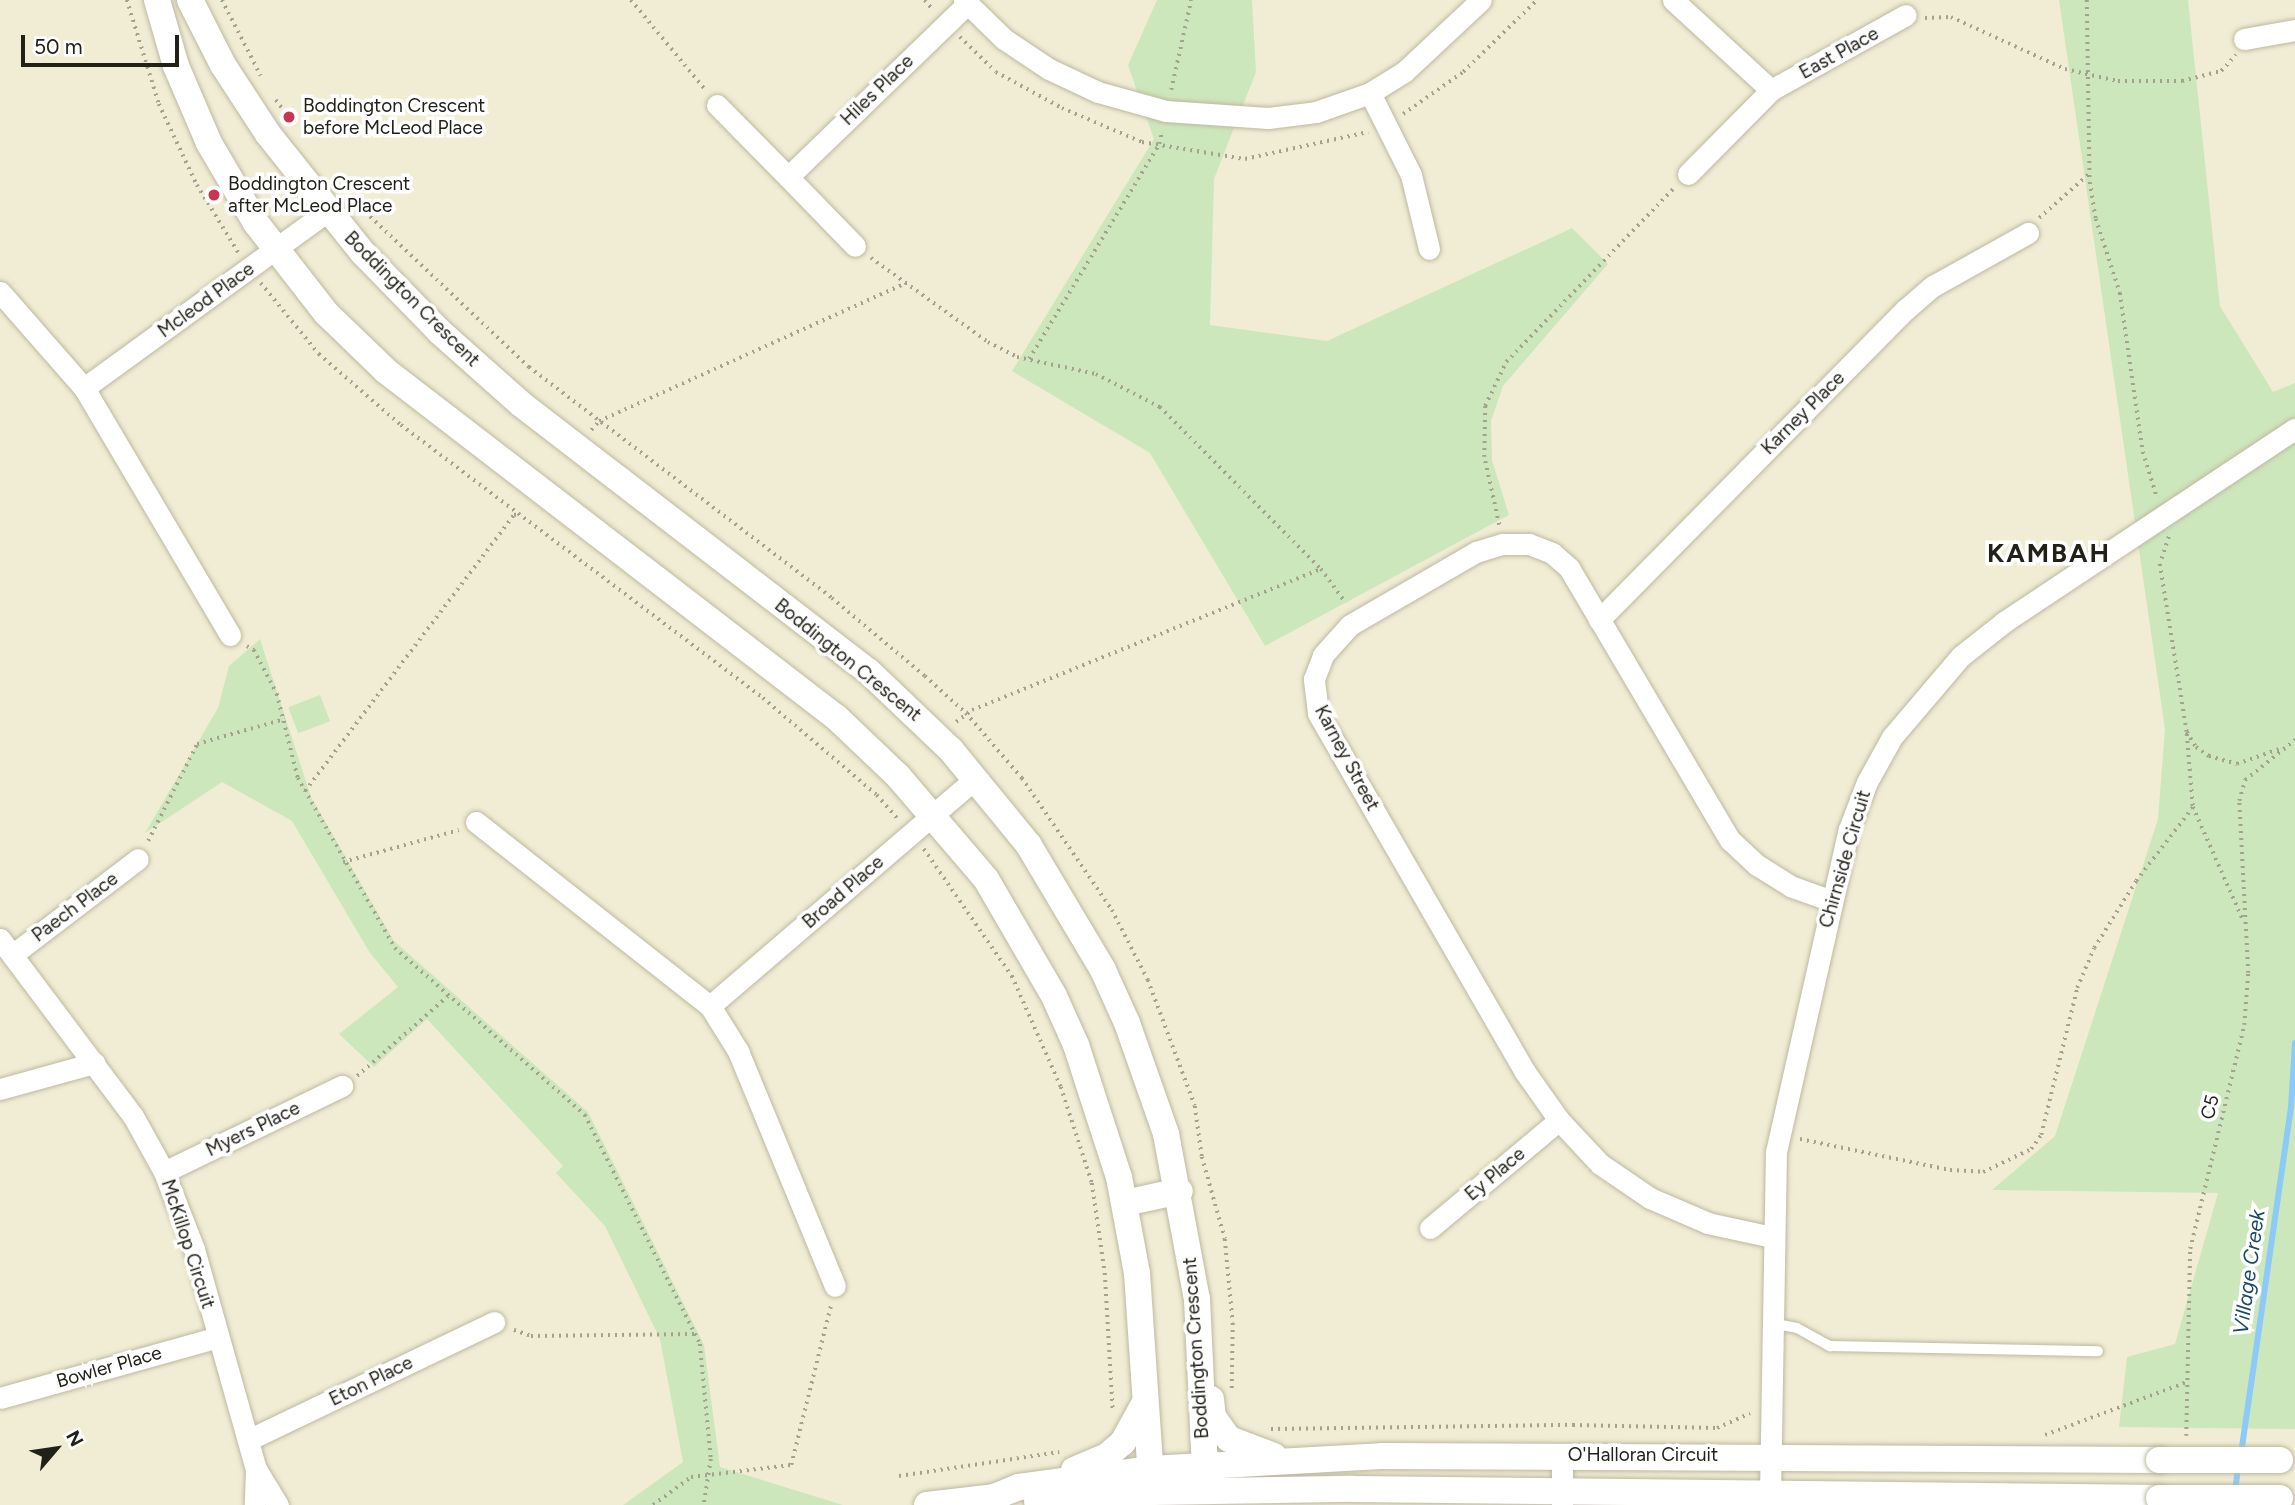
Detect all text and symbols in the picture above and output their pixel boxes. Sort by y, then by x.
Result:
scale bar [24,21,182,65]
street label: East Place [1795,22,1883,84]
text: 50 m [34,34,83,59]
street label: Hiles Place [836,50,918,130]
place label: Boddington Crescent before McLeod Place [303,95,485,139]
marker: Boddington Crescent before McLeod Place [281,109,297,125]
place label: Boddington Crescent after McLeod Place [228,173,410,217]
marker: Boddington Crescent after McLeod Place [206,187,222,203]
street label: Boddington Crescent [339,226,485,372]
street label: Mcleod Place [153,257,259,343]
street label: Karney Place [1757,367,1849,459]
district label: KAMBAH [1988,538,2110,570]
street label: Boddington Crescent [770,594,926,726]
street label: Karney Street [1310,701,1384,815]
street label: Chirnside Circuit [1814,788,1876,930]
street label: Broad Place [798,851,888,933]
street label: Paech Place [27,867,123,947]
street label: C5 [2196,1092,2224,1122]
street label: Myers Place [202,1096,304,1162]
street label: Ey Place [1460,1142,1530,1206]
street label: McKillop Circuit [156,1176,220,1312]
water label: Village Creek [2228,1208,2270,1336]
street label: Boddington Crescent [1178,1256,1214,1440]
street label: Bowler Place [54,1341,164,1393]
street label: Eton Place [325,1351,417,1411]
north arrow [21,1414,91,1484]
text: N [61,1427,88,1451]
street label: O'Halloran Circuit [1568,1444,1718,1466]

